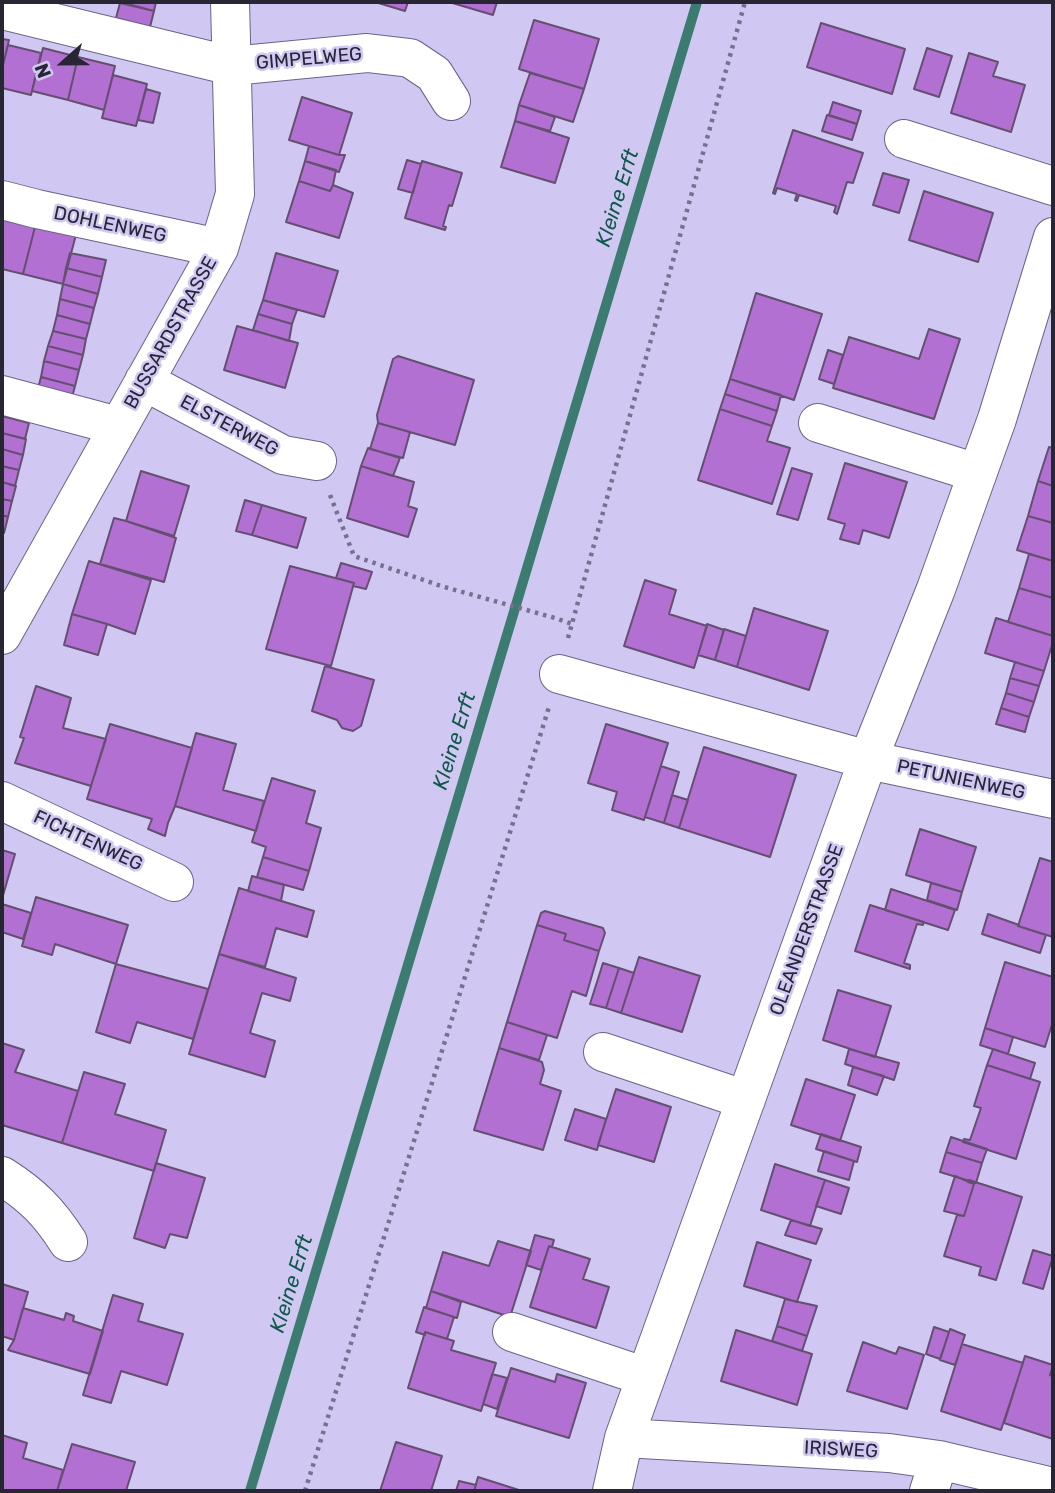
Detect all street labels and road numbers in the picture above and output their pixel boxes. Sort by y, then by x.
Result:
street label: GIMPELWEG [255,43,363,75]
street label: DOHLENWEG [52,202,168,248]
street label: BUSSARDSTRASSE [120,253,222,413]
street label: ELSTERWEG [176,391,282,461]
street label: PETUNIENWEG [895,755,1027,805]
street label: FICHTENWEG [30,806,146,876]
street label: OLEANDERSTRASSE [765,841,849,1019]
street label: IRISWEG [803,1437,879,1463]

